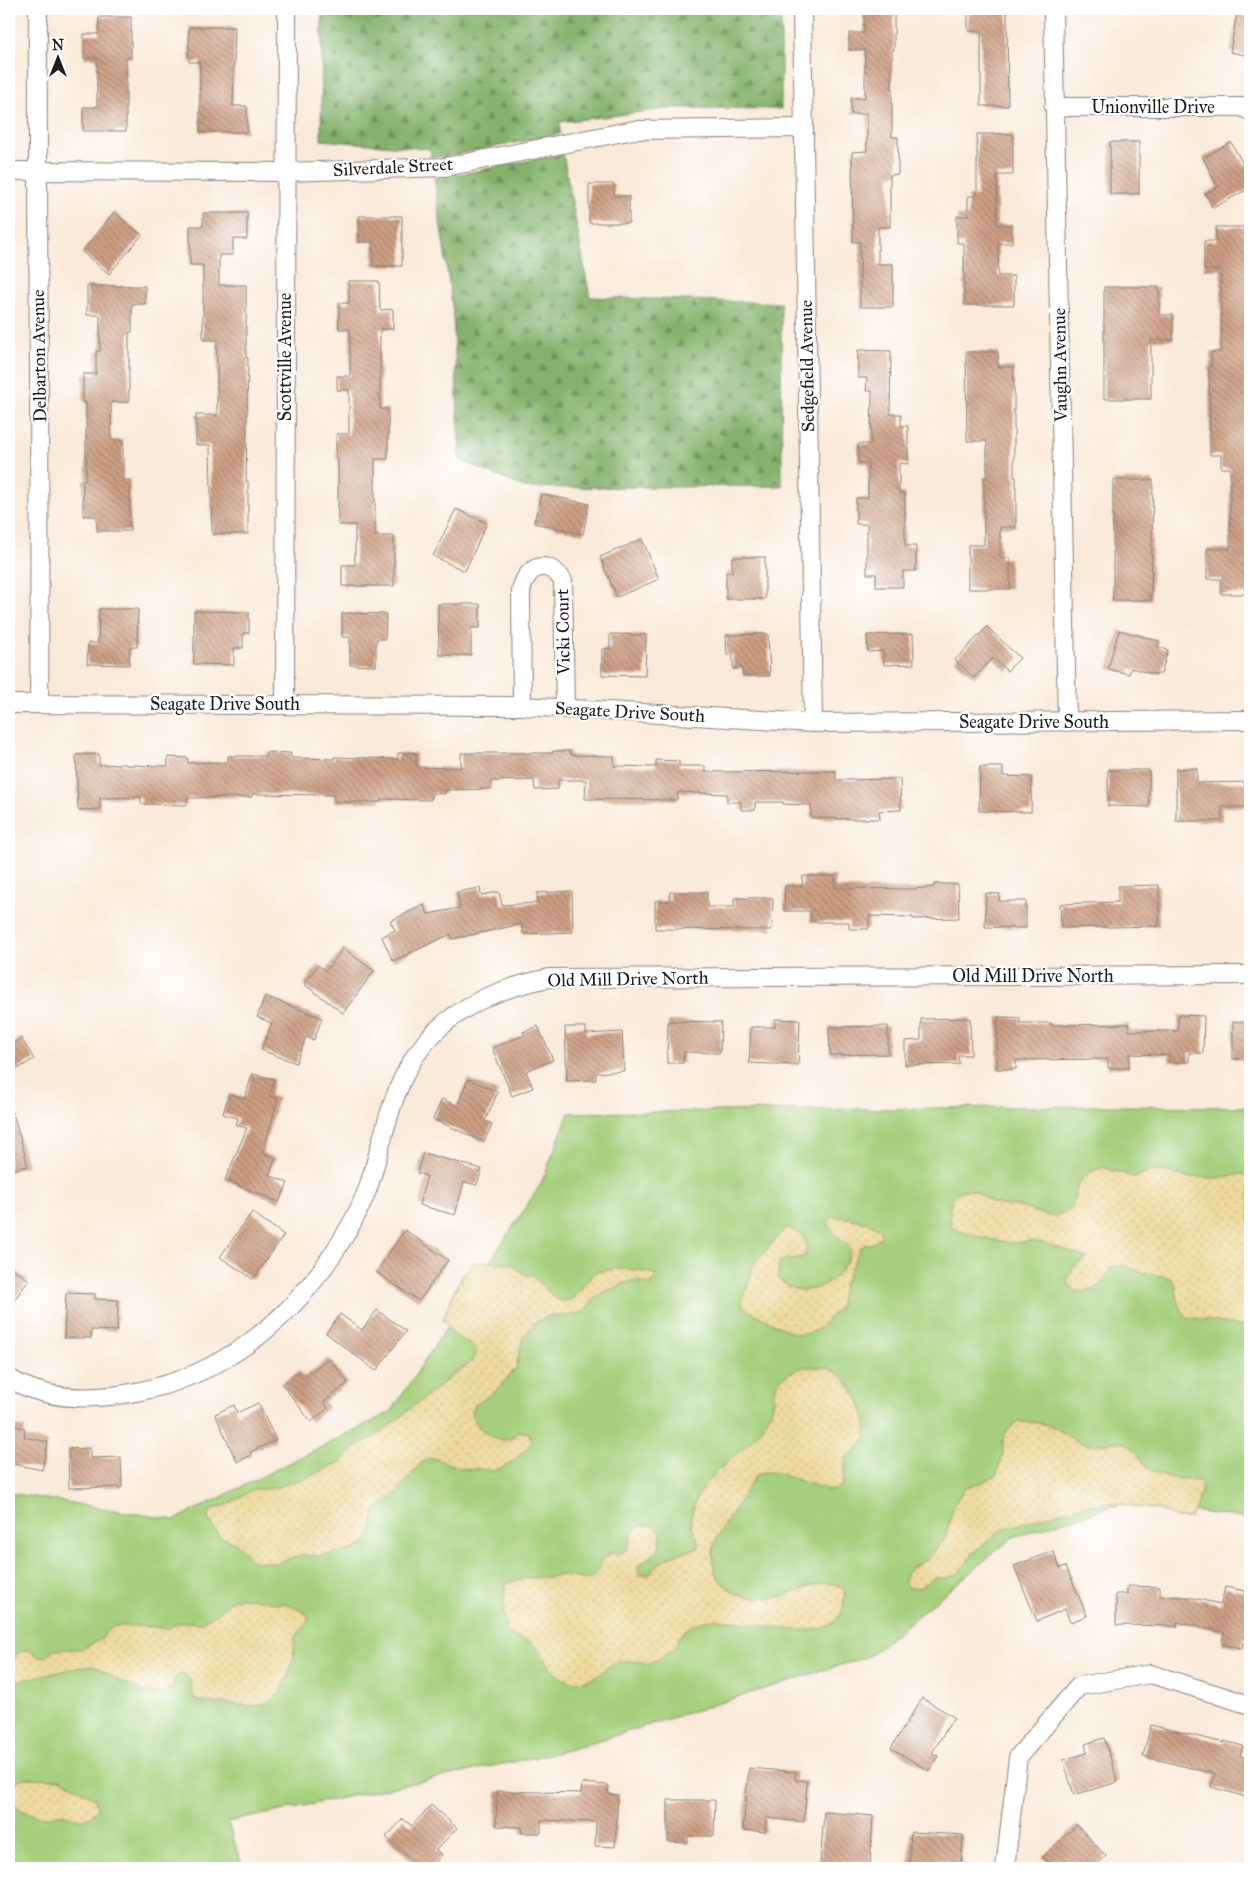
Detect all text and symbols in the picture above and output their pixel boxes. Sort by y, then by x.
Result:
north arrow [32,32,82,82]
text: N [52,37,64,54]
street label: Unionville Drive [1091,96,1215,118]
street label: Silverdale Street [332,153,454,181]
street label: Delbarton Avenue [27,289,51,423]
street label: Scottville Avenue [274,293,296,421]
street label: Sedgefield Avenue [795,300,820,432]
street label: Vaughn Avenue [1048,308,1073,423]
street label: Vicki Court [551,588,575,676]
street label: Seagate Drive South [150,693,300,716]
street label: Seagate Drive South [554,697,706,728]
street label: Seagate Drive South [959,711,1109,734]
street label: Old Mill Drive North [952,965,1114,987]
street label: Old Mill Drive North [547,967,709,991]

